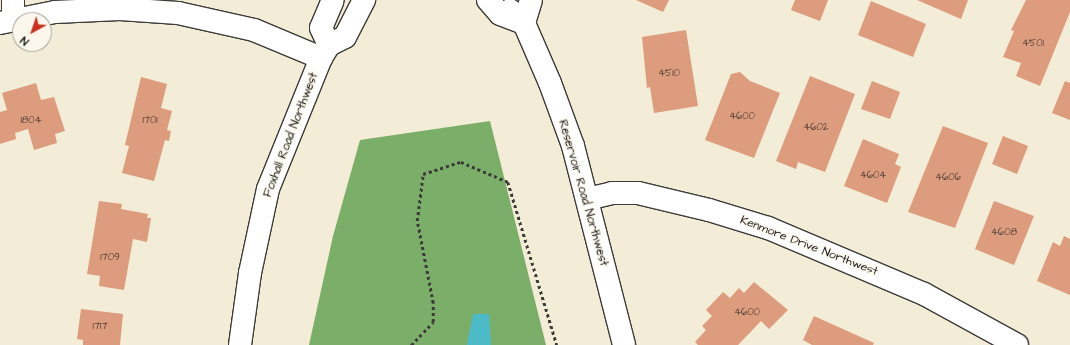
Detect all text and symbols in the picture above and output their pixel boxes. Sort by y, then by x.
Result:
north arrow [12,12,52,52]
text: N [17,33,32,49]
house number: 4501 [1022,38,1044,50]
house number: 4510 [658,68,680,80]
street label: Foxhall Road Northwest [261,71,321,199]
house number: 4600 [729,111,755,123]
house number: 1804 [21,115,41,127]
house number: 1701 [142,115,158,127]
street label: Reservoir Road Northwest [555,118,611,268]
house number: 4602 [803,122,829,134]
house number: 4604 [860,170,886,182]
house number: 4606 [935,172,961,184]
street label: Kenmore Drive Northwest [738,213,880,279]
house number: 4608 [991,227,1017,239]
house number: 1709 [100,252,120,264]
house number: 4600 [734,307,760,319]
house number: 1717 [93,321,107,333]

